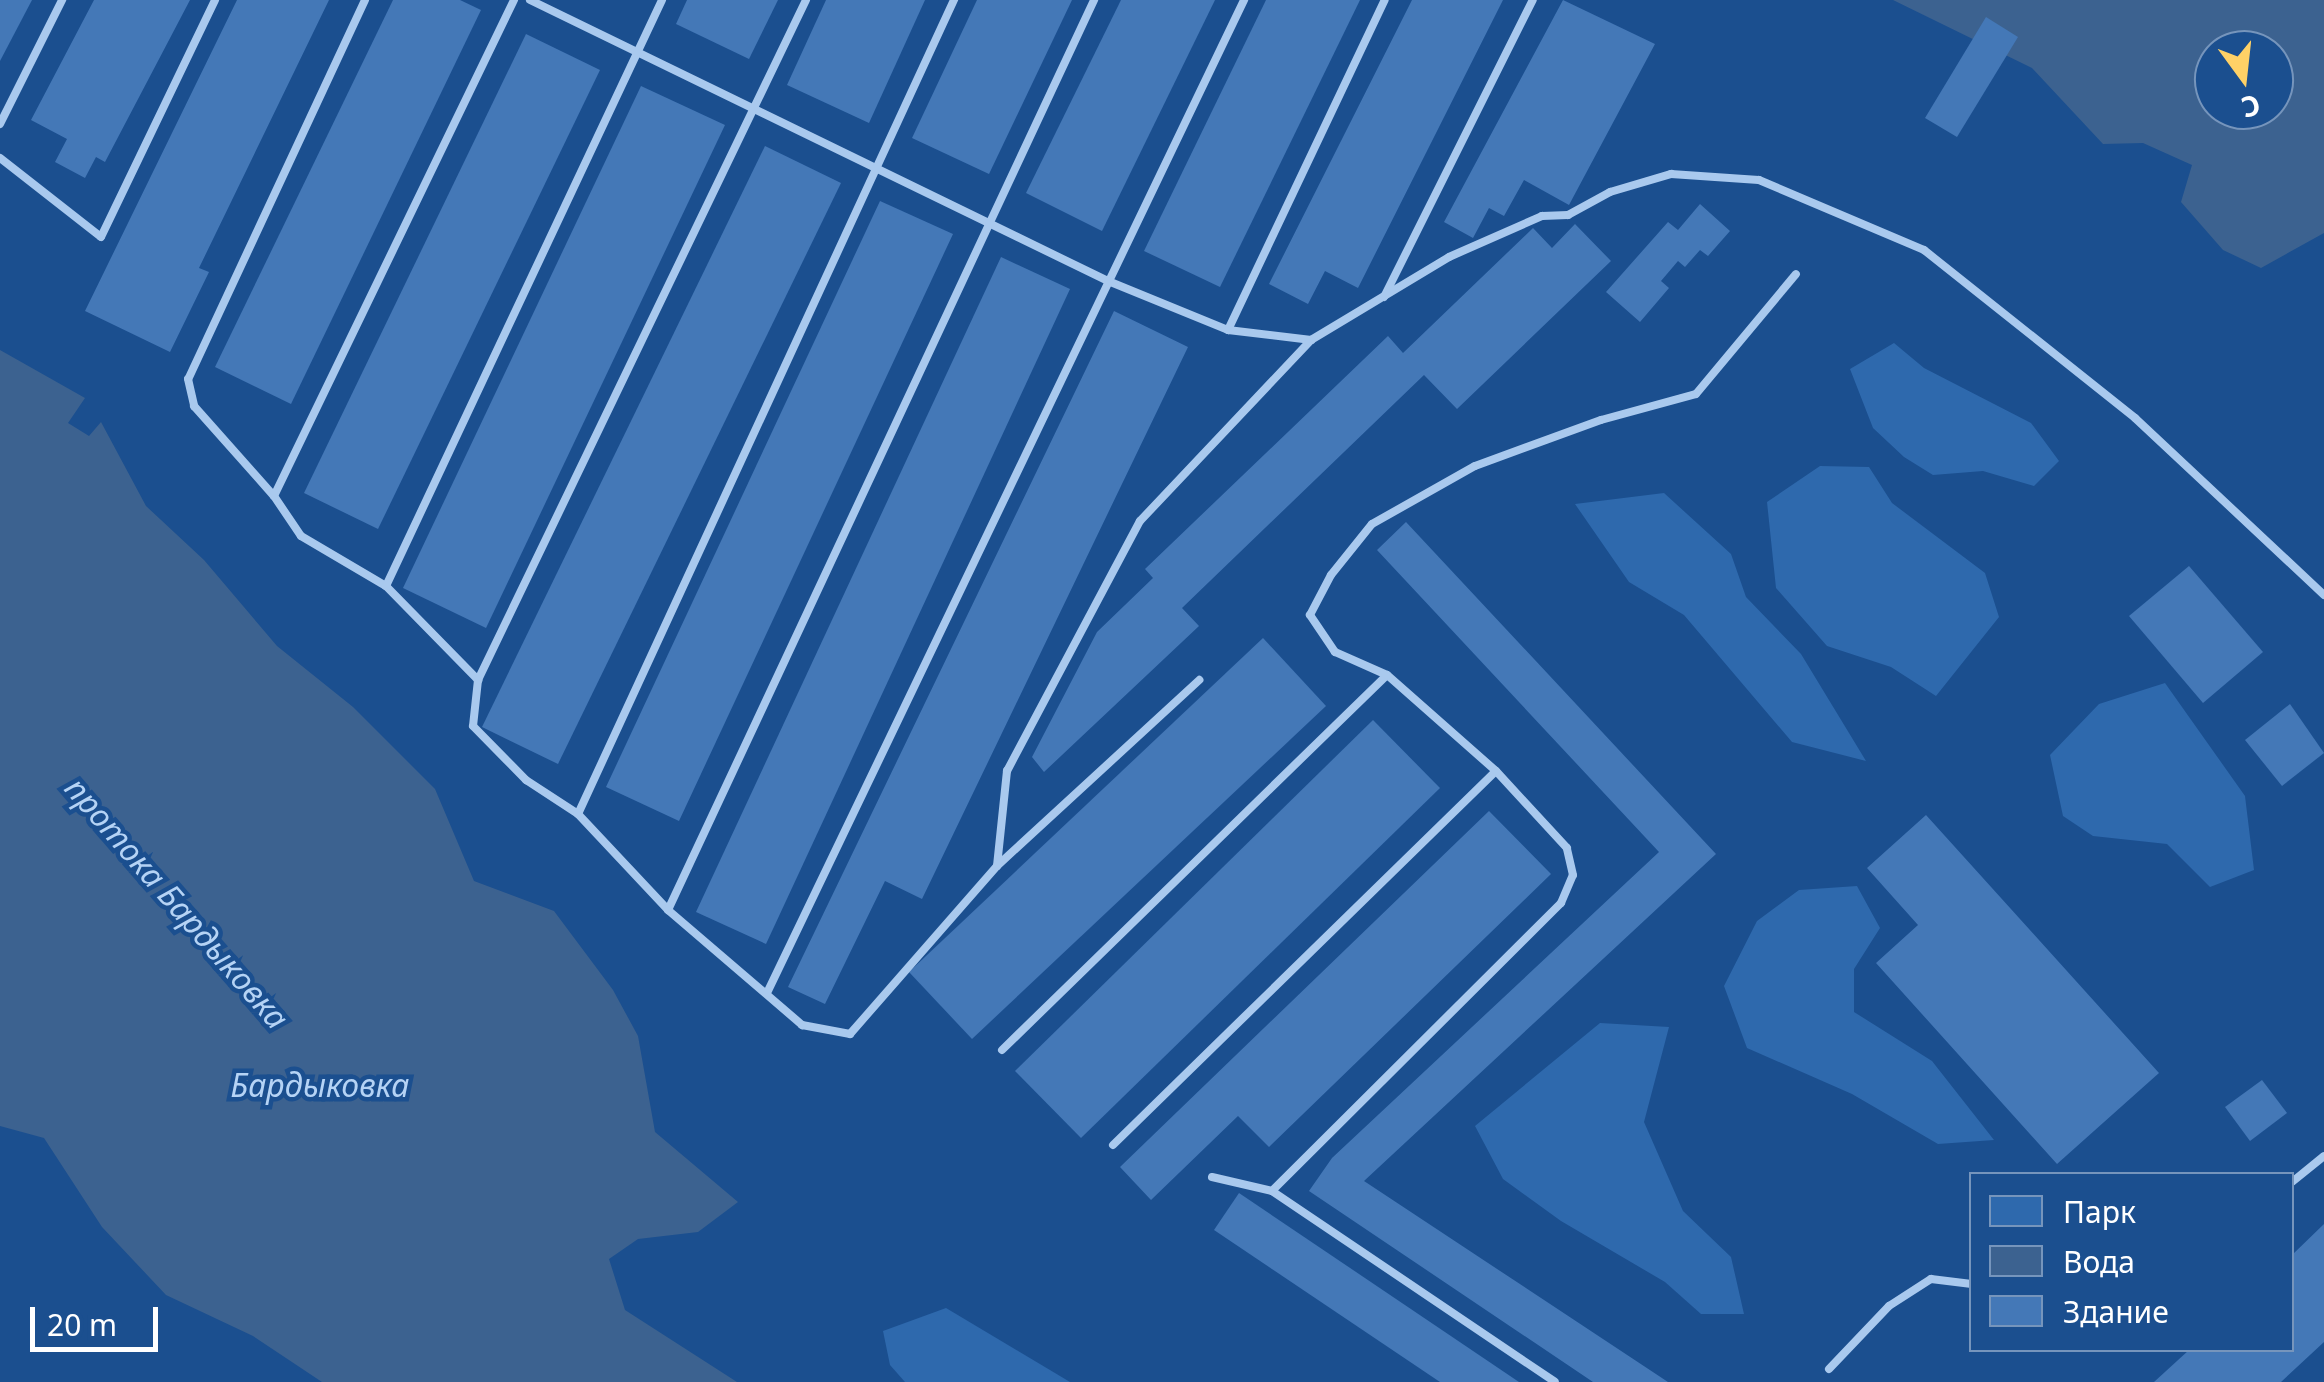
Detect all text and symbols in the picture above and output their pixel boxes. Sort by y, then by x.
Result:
north arrow [2194,30,2294,130]
text: С [2238,86,2265,128]
water label: протока Бардыковка [57,769,297,1037]
water label: Бардыковка [231,1066,409,1104]
legend [1969,1172,2294,1352]
text: Парк [2063,1191,2136,1232]
text: Вода [2063,1241,2135,1282]
scale bar [35,1287,162,1349]
text: Здание [2063,1291,2169,1332]
text: 20 m [47,1304,117,1345]

